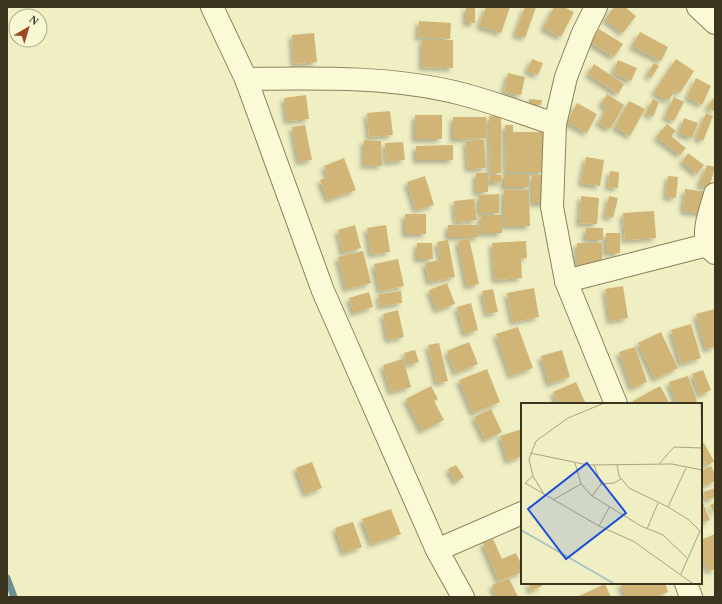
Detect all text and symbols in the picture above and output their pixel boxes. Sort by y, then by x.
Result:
north arrow [8,8,48,48]
text: N [27,13,41,27]
inset map [521,403,702,584]

